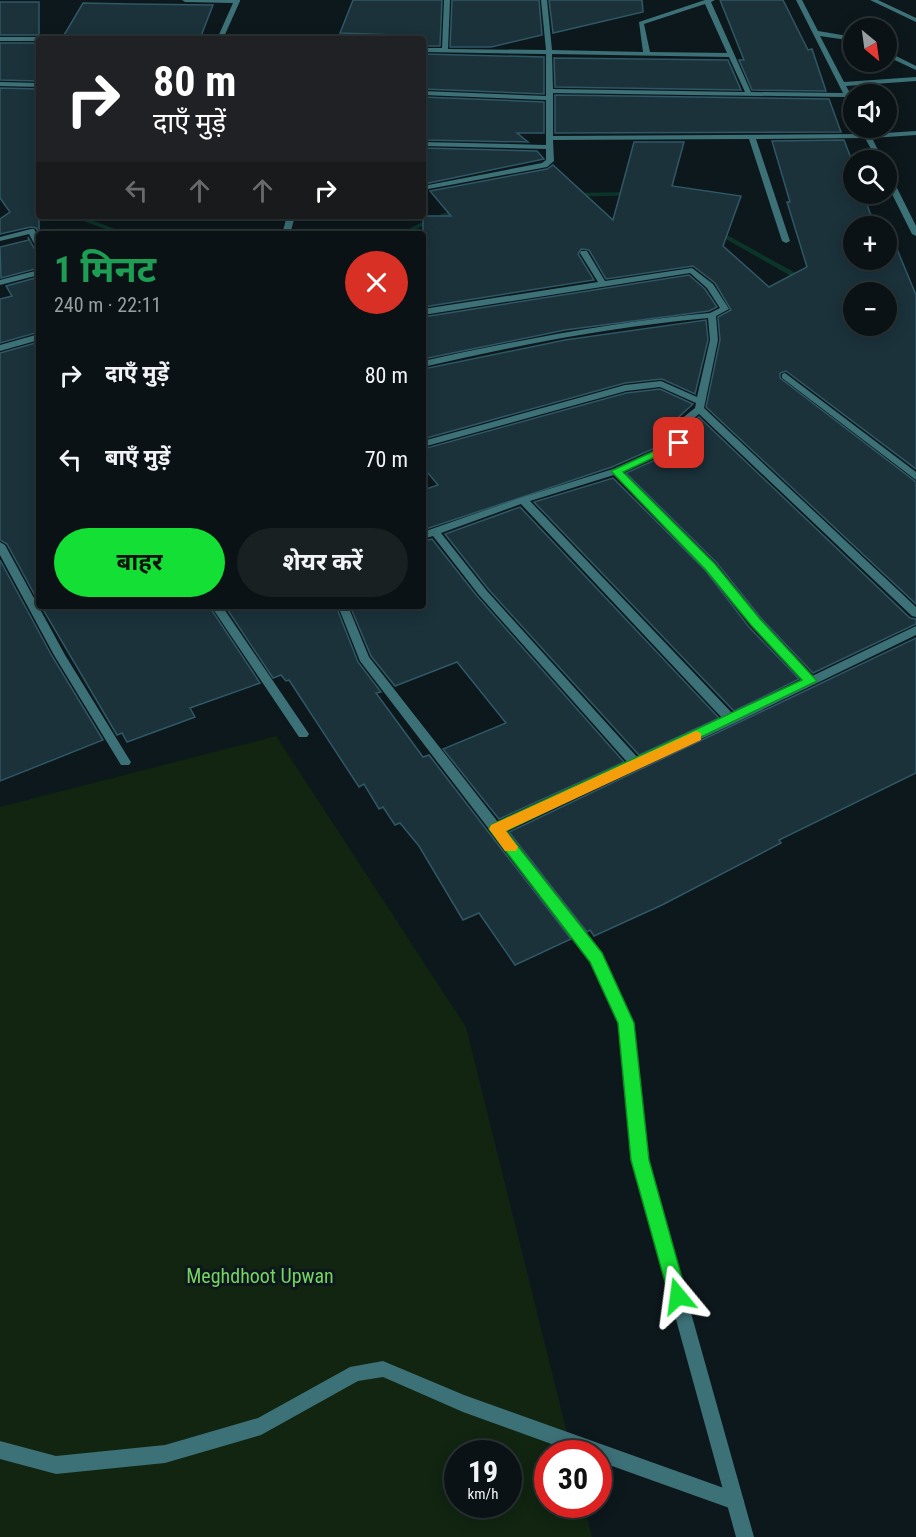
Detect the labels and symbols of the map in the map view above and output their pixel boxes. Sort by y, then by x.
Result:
north arrow [843,18,897,72]
pin [653,417,704,468]
park label: Meghdhoot Upwan [186,1264,334,1288]
position arrow [646,1264,710,1328]
speed limit sign: 30 [534,1440,612,1518]

